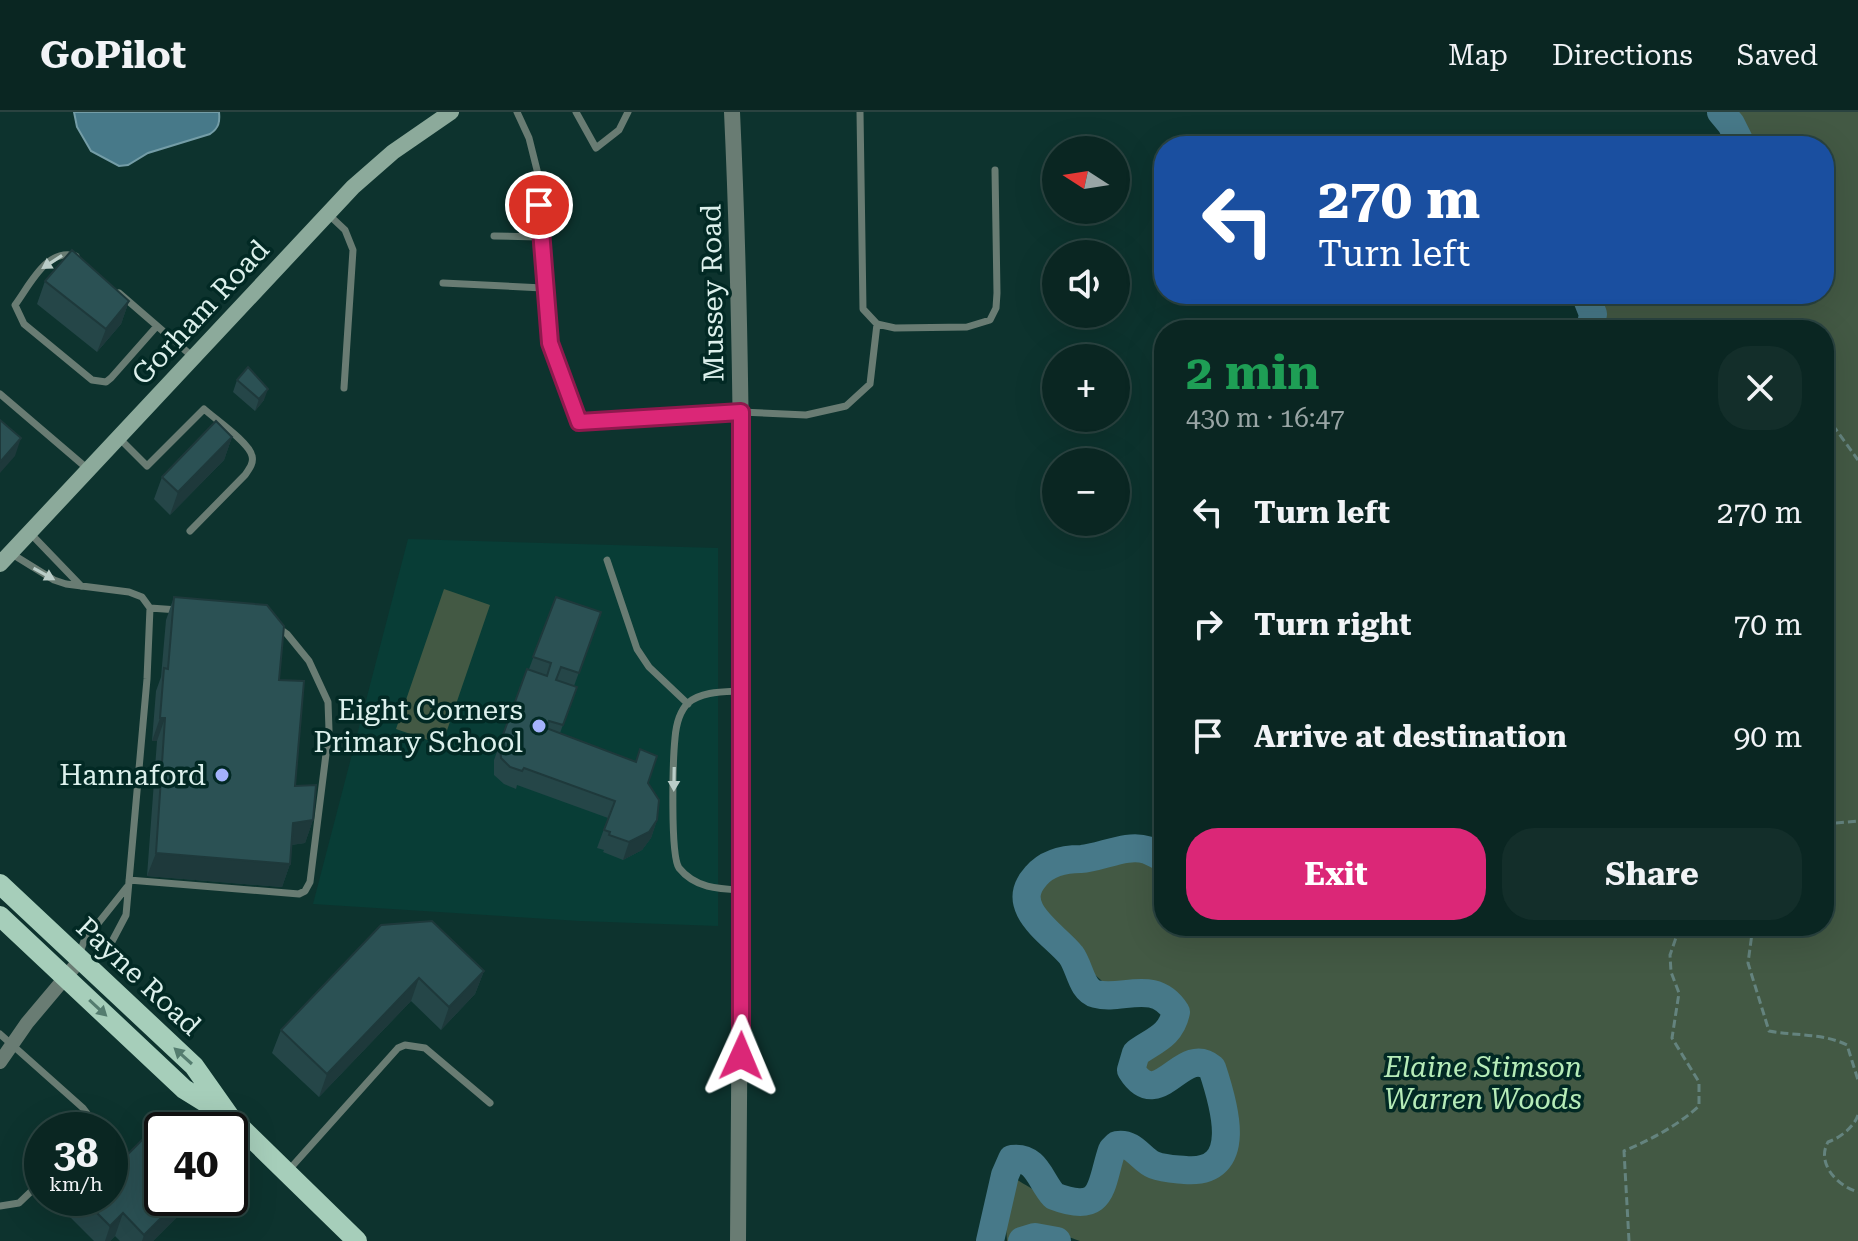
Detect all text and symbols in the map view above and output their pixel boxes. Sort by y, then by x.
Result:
text: GoPilot [40,33,186,77]
text: Map [1448,39,1508,72]
text: Directions [1552,39,1693,72]
text: Saved [1737,39,1818,72]
north arrow [1042,136,1130,224]
map controls [1042,136,1130,536]
text: 270 m [1318,166,1480,232]
icon: left [1186,168,1290,272]
pin [505,171,573,239]
icon: arrive [517,183,561,227]
street label: Mussey Road [694,204,731,382]
street label: Gorham Road [125,233,276,392]
text: Turn left [1318,233,1470,275]
button: sound [1042,240,1130,328]
one-way arrow [42,254,63,269]
button: + [1042,344,1130,432]
text: 2 min [1186,345,1319,401]
button: close [1718,346,1802,430]
text: 430 m · 16:47 [1186,403,1345,433]
button: − [1042,448,1130,536]
icon: left [1186,490,1230,534]
text: Turn left [1254,495,1390,530]
text: 270 m [1717,495,1802,530]
one-way arrow [33,566,55,580]
icon: right [1186,602,1230,646]
text: Turn right [1254,607,1411,642]
text: 70 m [1733,607,1802,642]
place label: Eight Corners Primary School [313,694,523,759]
icon: arrive [1186,714,1230,758]
marker: Eight Corners Primary School [530,717,548,735]
text: Arrive at destination [1254,719,1567,754]
text: 90 m [1733,719,1802,754]
place label: Hannaford [59,759,206,792]
marker: Hannaford [213,766,231,784]
one-way arrow [668,767,681,792]
button: Exit [1186,828,1486,920]
button: Share [1502,828,1802,920]
street label: Payne Road [70,911,208,1042]
one-way arrow [88,998,107,1016]
position arrow [699,1014,783,1098]
one-way arrow [173,1048,193,1065]
park label: Elaine Stimson Warren Woods [1383,1051,1582,1116]
speed limit sign: 40 [144,1112,248,1216]
text: 38 [54,1130,98,1177]
text: km/h [49,1172,103,1196]

